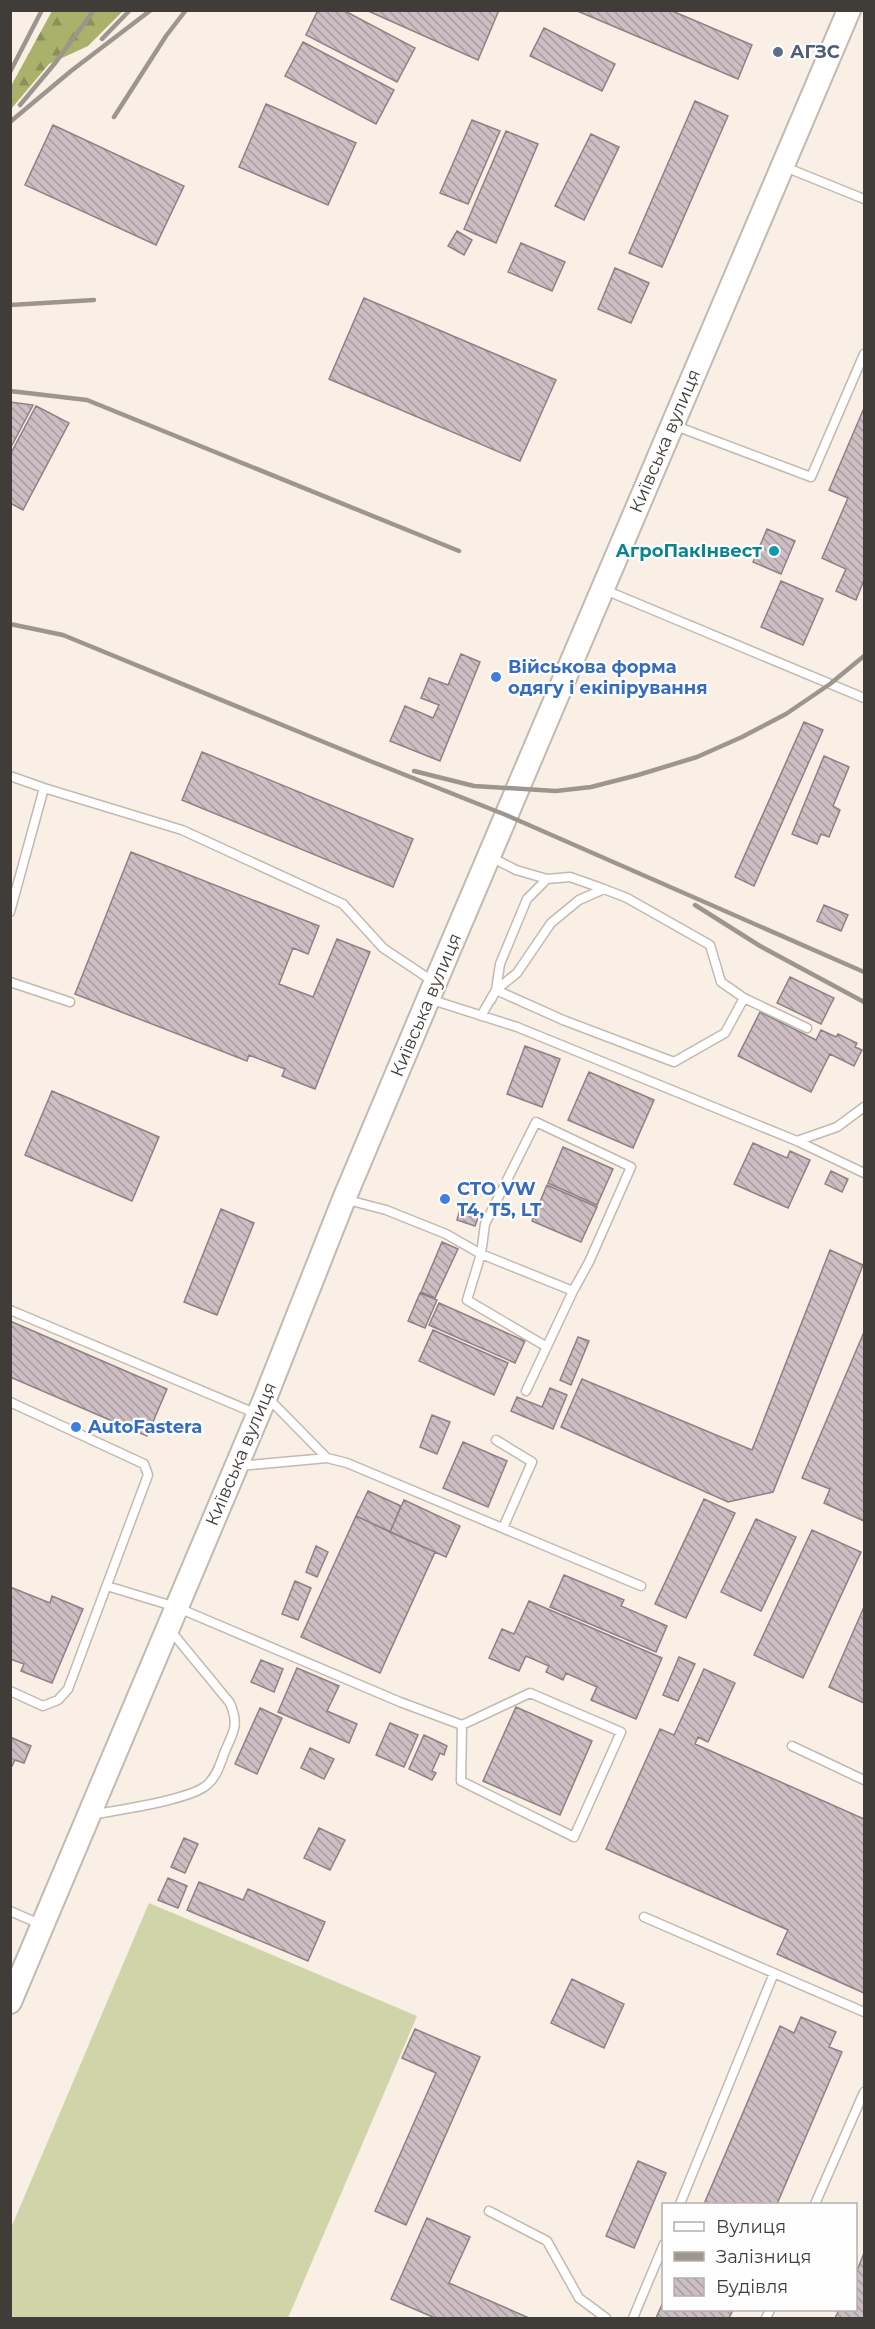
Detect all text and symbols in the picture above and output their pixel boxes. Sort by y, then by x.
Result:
place label: АГЗС [790,41,840,63]
marker: АГЗС [771,45,785,59]
street label: Київська вулиця [625,366,705,516]
place label: АгроПакІнвест [616,540,762,562]
marker: АгроПакІнвест [767,544,781,558]
place label: Військова форма одягу і екіпірування [508,656,708,699]
marker: Військова форма одягу і екіпірування [489,670,503,684]
street label: Київська вулиця [386,930,466,1080]
place label: СТО VW T4, T5, LT [457,1178,542,1221]
marker: СТО VW T4, T5, LT [438,1192,452,1206]
street label: Київська вулиця [201,1379,281,1529]
place label: AutoFastera [87,1416,202,1438]
marker: AutoFastera [69,1420,83,1434]
legend [662,2203,857,2311]
text: Вулиця [716,2216,786,2238]
text: Залізниця [716,2246,811,2268]
text: Будівля [716,2276,788,2298]

